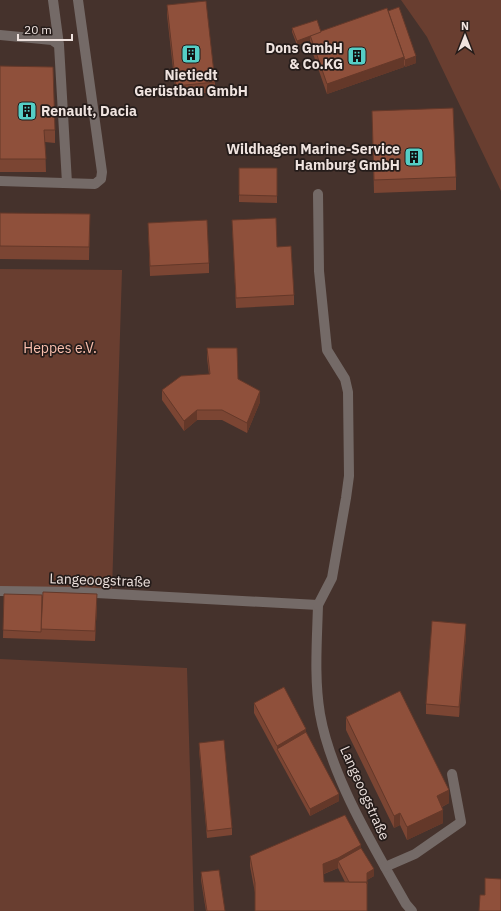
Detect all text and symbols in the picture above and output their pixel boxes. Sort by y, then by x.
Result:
scale bar [18,16,72,42]
north arrow [445,16,485,56]
text: N [461,19,469,33]
text: 20 m [24,22,52,37]
place label: Dons GmbH & Co.KG [265,39,343,73]
building icon: Nietiedt Gerüstbau GmbH [180,43,202,65]
building icon: Dons GmbH & Co.KG [346,45,368,67]
place label: Nietiedt Gerüstbau GmbH [134,66,248,100]
building icon: Renault, Dacia [16,100,38,122]
place label: Renault, Dacia [41,102,137,120]
place label: Wildhagen Marine-Service Hamburg GmbH [226,140,400,174]
building icon: Wildhagen Marine-Service Hamburg GmbH [403,146,425,168]
park label: Heppes e.V. [23,339,97,357]
street label: Langeoogstraße [49,569,151,591]
street label: Langeoogstraße [336,743,394,843]

